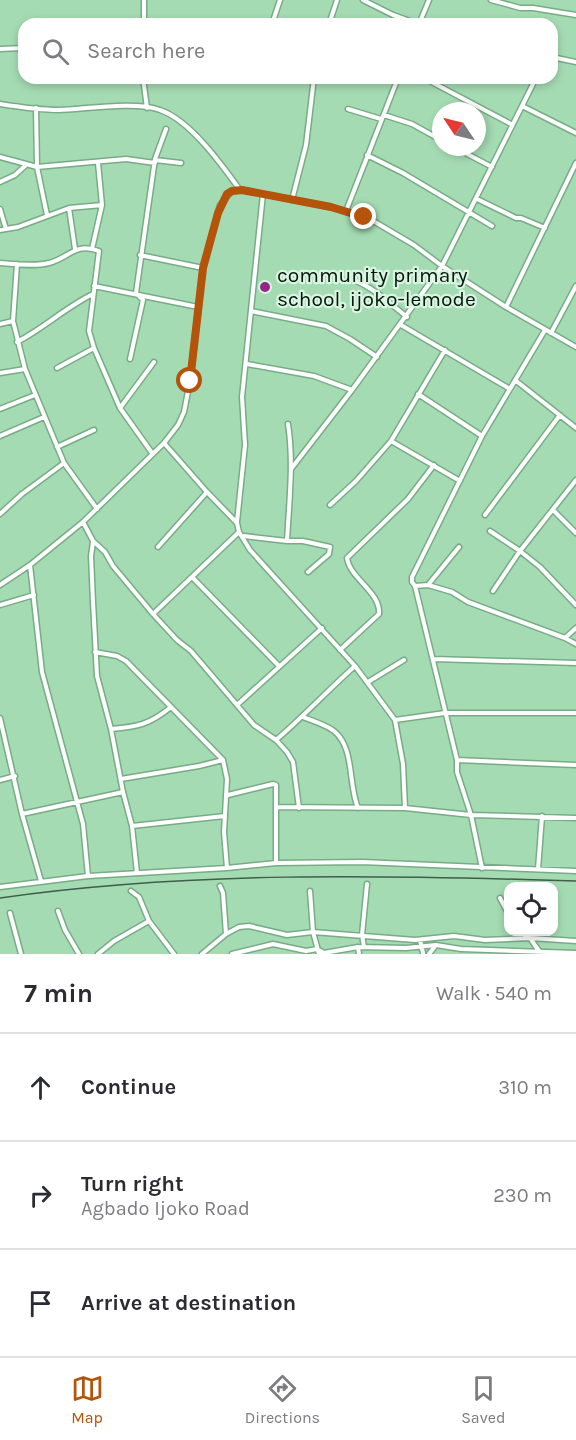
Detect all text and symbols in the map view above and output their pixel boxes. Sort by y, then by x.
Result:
search box [18,18,558,84]
icon: search [39,35,72,68]
text: Search here [87,38,205,64]
north arrow [432,102,486,156]
route end [350,203,376,229]
place label: community primary school, ijoko-lemode [277,263,476,311]
marker: community primary school, ijoko-lemode [258,280,272,294]
route start [176,367,202,393]
map controls [504,882,558,936]
button: locate [504,882,558,936]
text: 7 min [24,978,93,1009]
text: Walk · 540 m [436,982,552,1005]
icon: ahead [24,1071,57,1104]
text: Continue [81,1074,176,1100]
text: 310 m [498,1076,552,1099]
text: Turn right [81,1171,184,1197]
icon: right [24,1179,57,1212]
text: 230 m [493,1184,552,1207]
text: Agbado Ijoko Road [81,1197,250,1220]
icon: arrive [24,1287,57,1320]
text: Arrive at destination [81,1290,296,1316]
tab: Map [71,1372,104,1427]
tab: Directions [245,1372,320,1427]
tab: Saved [461,1372,505,1427]

